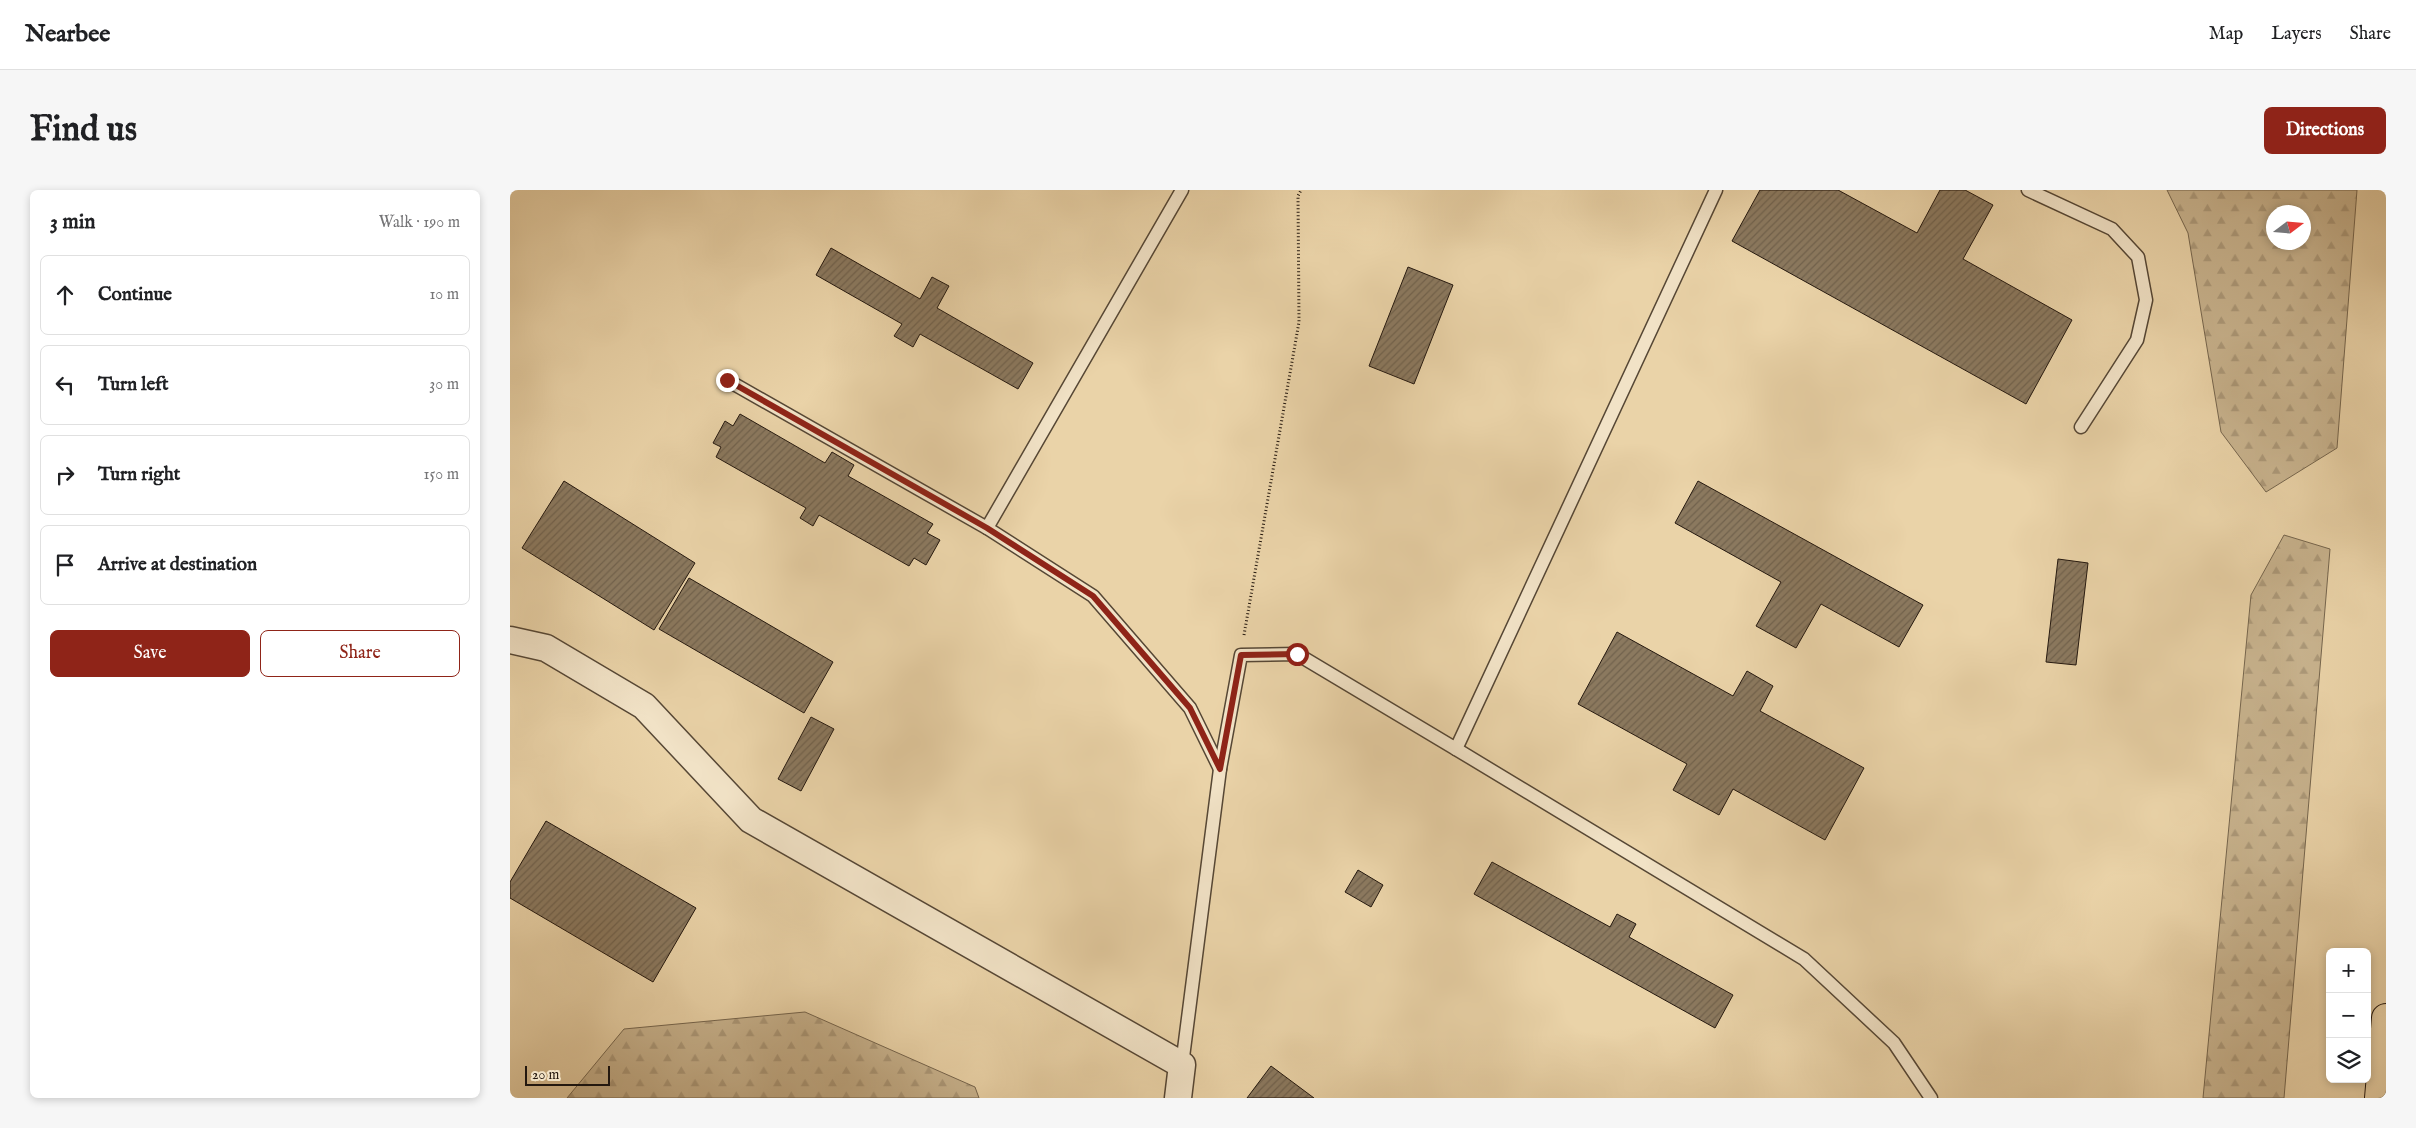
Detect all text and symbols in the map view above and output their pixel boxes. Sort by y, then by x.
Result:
text: Nearbee [25,19,110,50]
text: Map [2209,23,2243,46]
text: Layers [2271,23,2322,46]
text: Share [2350,23,2391,46]
button: Directions [2264,107,2386,154]
text: Find us [30,108,137,153]
north arrow [2266,205,2311,250]
text: 3 min [50,209,95,236]
text: Walk · 190 m [379,213,460,233]
icon: ahead [51,281,79,309]
text: Continue [98,283,172,307]
text: 10 m [429,285,459,305]
route end [716,369,739,392]
icon: left [51,371,79,399]
text: Turn left [98,373,169,397]
text: 30 m [429,375,459,395]
icon: right [51,461,79,489]
text: Turn right [98,463,180,487]
text: 150 m [424,465,459,485]
icon: arrive [51,551,79,579]
text: Arrive at destination [98,553,257,577]
button: Save [50,630,250,677]
button: Share [260,630,460,677]
route start [1286,643,1309,666]
map controls [2326,948,2371,1083]
button: + [2326,948,2371,993]
button: − [2326,993,2371,1038]
button: layers [2326,1038,2371,1083]
scale bar [525,1063,610,1086]
text: 20 m [532,1066,559,1084]

